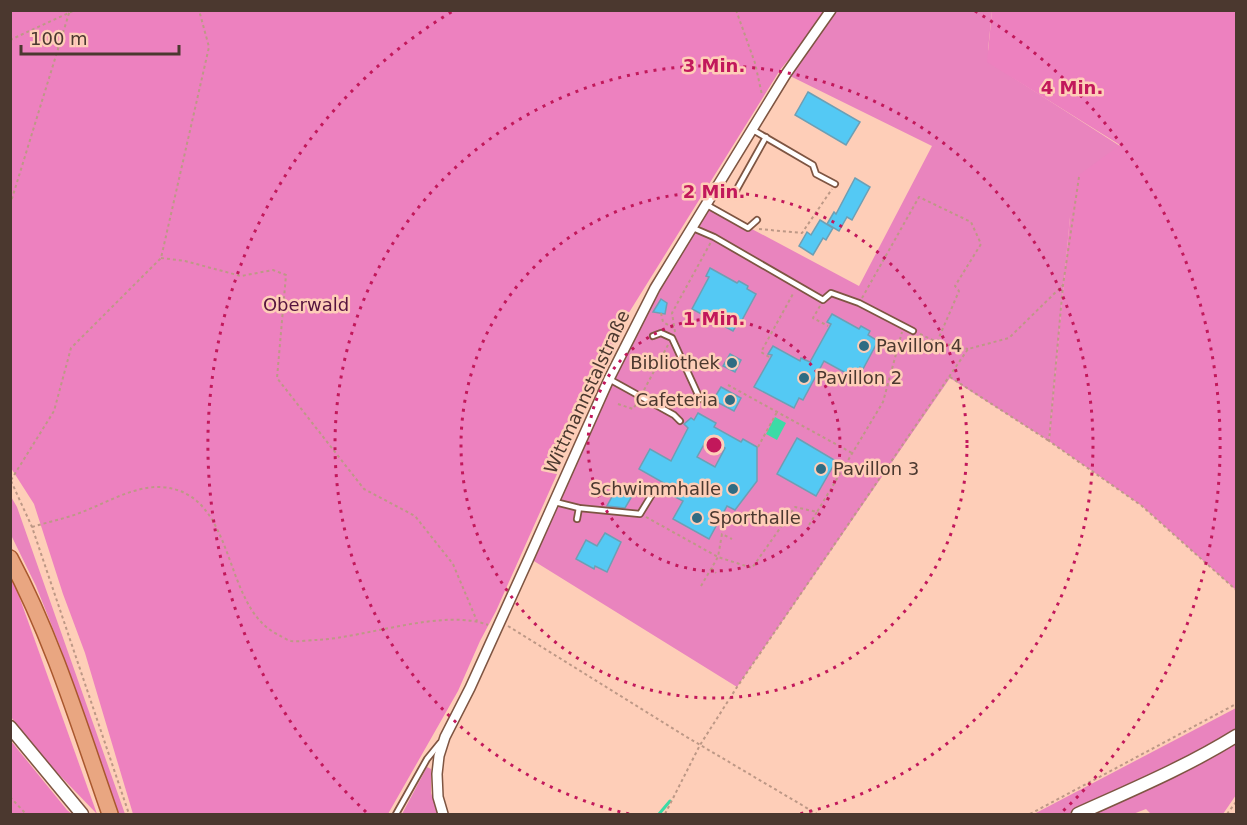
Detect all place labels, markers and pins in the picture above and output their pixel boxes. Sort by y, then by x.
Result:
place label: Pavillon 4 [876,335,962,356]
marker: Pavillon 4 [857,339,871,353]
place label: Bibliothek [630,352,721,373]
marker: Bibliothek [725,356,739,370]
place label: Pavillon 2 [816,367,902,388]
marker: Pavillon 2 [797,371,811,385]
place label: Cafeteria [635,389,718,410]
marker: Cafeteria [723,393,737,407]
centre of rings [704,435,724,455]
place label: Pavillon 3 [833,458,919,479]
marker: Pavillon 3 [814,462,828,476]
place label: Schwimmhalle [590,478,721,499]
marker: Schwimmhalle [726,482,740,496]
place label: Sporthalle [709,507,801,528]
marker: Sporthalle [690,511,704,525]

